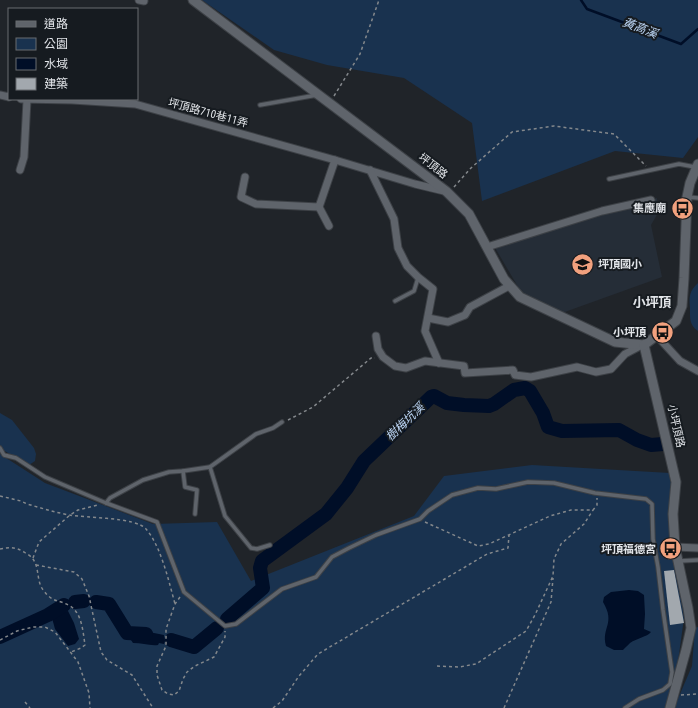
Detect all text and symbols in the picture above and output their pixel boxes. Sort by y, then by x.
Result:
legend [8,8,138,100]
water label: 黃高溪 [621,15,661,42]
text: 道路 [44,17,68,31]
text: 公園 [44,37,68,51]
text: 水域 [44,57,68,71]
text: 建築 [44,77,68,91]
street label: 坪頂路710巷11弄 [167,96,249,130]
street label: 坪頂路 [416,151,450,181]
bus stop icon: 集應廟 [669,195,695,221]
place label: 集應廟 [633,202,666,215]
school or university icon: 坪頂國小 [569,251,595,277]
place label: 坪頂國小 [598,258,642,271]
district label: 小坪頂 [632,295,672,310]
bus stop icon: 小坪頂 [649,319,675,345]
place label: 小坪頂 [613,326,647,339]
water label: 樹梅坑溪 [383,399,429,444]
street label: 小坪頂路 [665,403,687,449]
bus stop icon: 坪頂福德宮 [658,536,684,562]
place label: 坪頂福德宮 [601,543,656,556]

